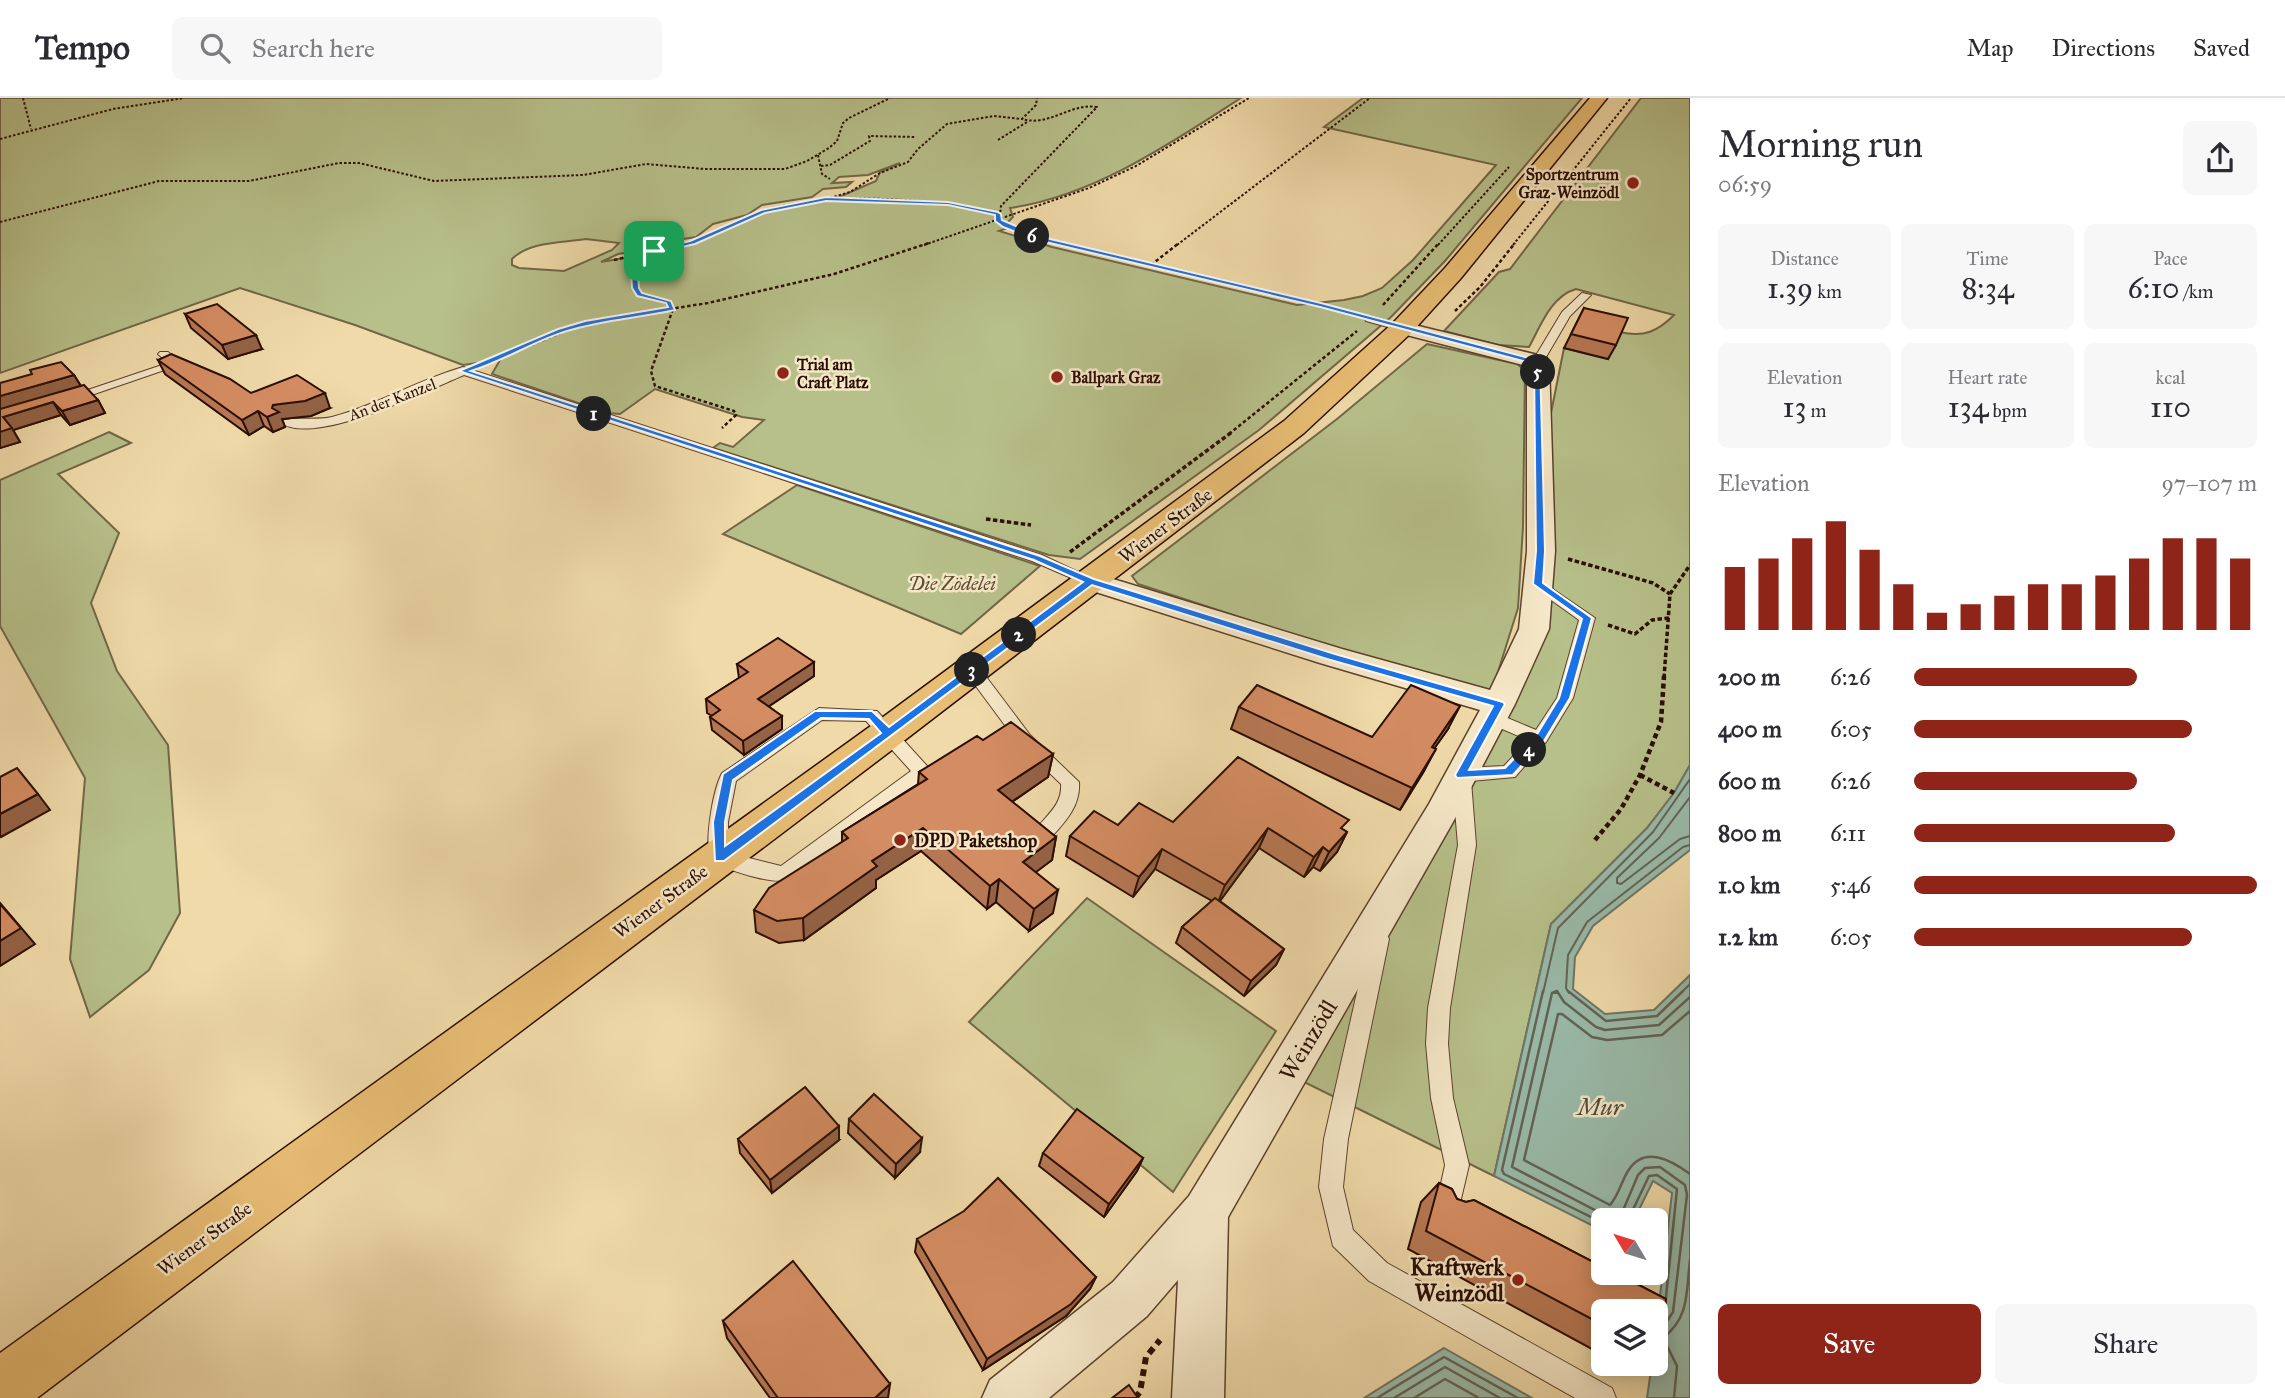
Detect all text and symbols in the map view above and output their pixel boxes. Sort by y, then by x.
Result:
search box [172,17,662,80]
text: Tempo [35,28,130,68]
icon: search [196,29,234,67]
text: Search here [252,32,375,64]
text: Map [1967,33,2014,63]
text: Directions [2052,33,2155,63]
text: Saved [2193,33,2250,63]
text: Morning run [1718,121,1923,167]
button: share [2183,121,2257,195]
place label: Sportzentrum Graz-Weinzödl [1518,165,1620,202]
text: 06:59 [1718,170,1772,198]
marker: Sportzentrum Graz-Weinzödl [1625,175,1641,191]
pin: 6 [1014,218,1050,254]
pin [624,221,684,281]
text: 6 [1027,224,1036,247]
icon: arrive [635,232,673,270]
text: Distance [1770,247,1839,270]
text: Time [1966,247,2009,270]
text: Pace [2153,247,2188,270]
text: 1.39 [1767,270,1813,306]
text: 8:34 [1961,270,2014,306]
text: 6:10 [2127,270,2180,306]
text: km [1813,280,1842,303]
text: /km [2180,280,2214,303]
pin: 5 [1520,354,1556,390]
place label: Trial am Craft Platz [796,355,869,392]
text: 5 [1533,360,1542,383]
marker: Trial am Craft Platz [775,365,791,381]
text: Elevation [1767,366,1842,389]
text: Heart rate [1948,366,2027,389]
text: kcal [2156,366,2185,389]
place label: Ballpark Graz [1071,368,1161,388]
marker: Ballpark Graz [1049,369,1065,385]
street label: An der Kanzel [345,374,439,425]
text: 13 [1783,389,1806,425]
text: 134 [1948,389,1988,425]
text: 110 [2150,389,2191,425]
pin: 1 [576,396,612,432]
text: m [1806,399,1826,422]
text: bpm [1988,399,2027,422]
text: 1 [590,402,597,425]
text: Elevation [1718,469,1809,497]
text: 97–107 m [2161,469,2257,497]
street label: Wiener Straße [1114,483,1217,568]
park label: Die Zödelei [908,572,996,595]
pin: 2 [1002,618,1036,652]
text: 2 [1014,623,1023,646]
pin: 3 [954,652,990,688]
text: 3 [968,658,975,681]
text: 200 m [1718,663,1780,691]
text: 6:26 [1830,663,1871,691]
text: 400 m [1718,715,1782,743]
text: 6:05 [1830,715,1872,743]
pin: 4 [1512,732,1546,768]
text: 4 [1523,738,1534,761]
text: 600 m [1718,767,1781,795]
text: 6:26 [1830,767,1871,795]
text: 800 m [1718,819,1781,847]
text: 6:11 [1830,819,1866,847]
place label: DPD Paketshop [914,829,1038,853]
marker: DPD Paketshop [892,832,908,848]
street label: Wiener Straße [609,859,712,943]
text: 1.0 km [1718,871,1780,899]
text: 5:46 [1830,871,1871,899]
text: 1.2 km [1718,923,1778,951]
text: 6:05 [1830,923,1872,951]
street label: Weinzödl [1273,994,1343,1086]
water label: Mur [1575,1092,1625,1122]
street label: Wiener Straße [153,1196,256,1280]
north arrow [1591,1208,1668,1284]
map controls [1591,1208,1668,1376]
place label: Kraftwerk Weinzödl [1410,1253,1505,1307]
marker: Kraftwerk Weinzödl [1510,1272,1526,1288]
button: layers [1591,1299,1668,1376]
button: Save [1718,1304,1981,1384]
button: Share [1995,1304,2257,1384]

